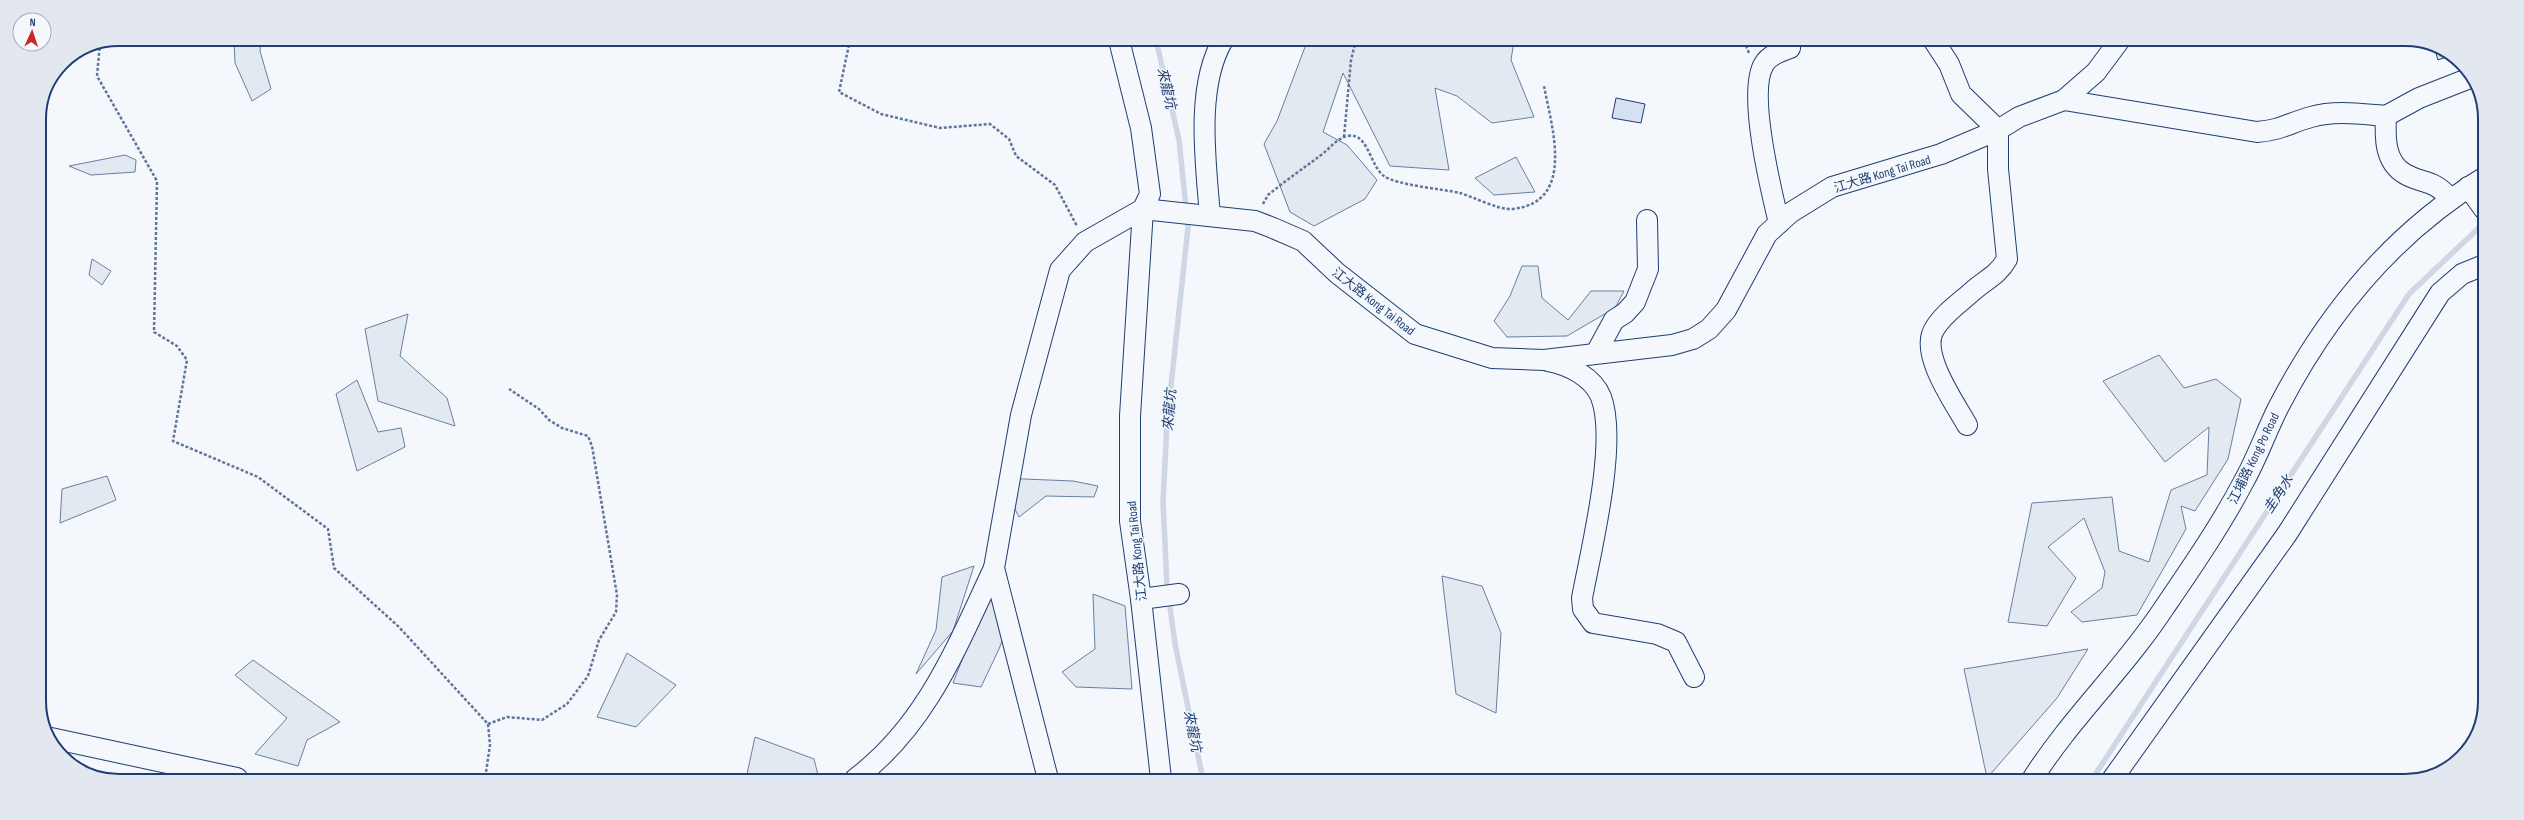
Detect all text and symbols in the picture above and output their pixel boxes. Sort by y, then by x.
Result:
north arrow [12,12,52,52]
text: N [29,16,36,29]
water label: 來龍坑 [1154,66,1180,112]
street label: 江大路 Kong Tai Road [1832,152,1933,196]
street label: 江大路 Kong Tai Road [1329,265,1418,339]
water label: 來龍坑 [1159,386,1180,432]
street label: 江埔路 Kong Po Road [2225,410,2283,507]
water label: 圭角水 [2260,471,2298,517]
street label: 江大路 Kong Tai Road [1124,500,1150,602]
water label: 來龍坑 [1180,709,1205,755]

